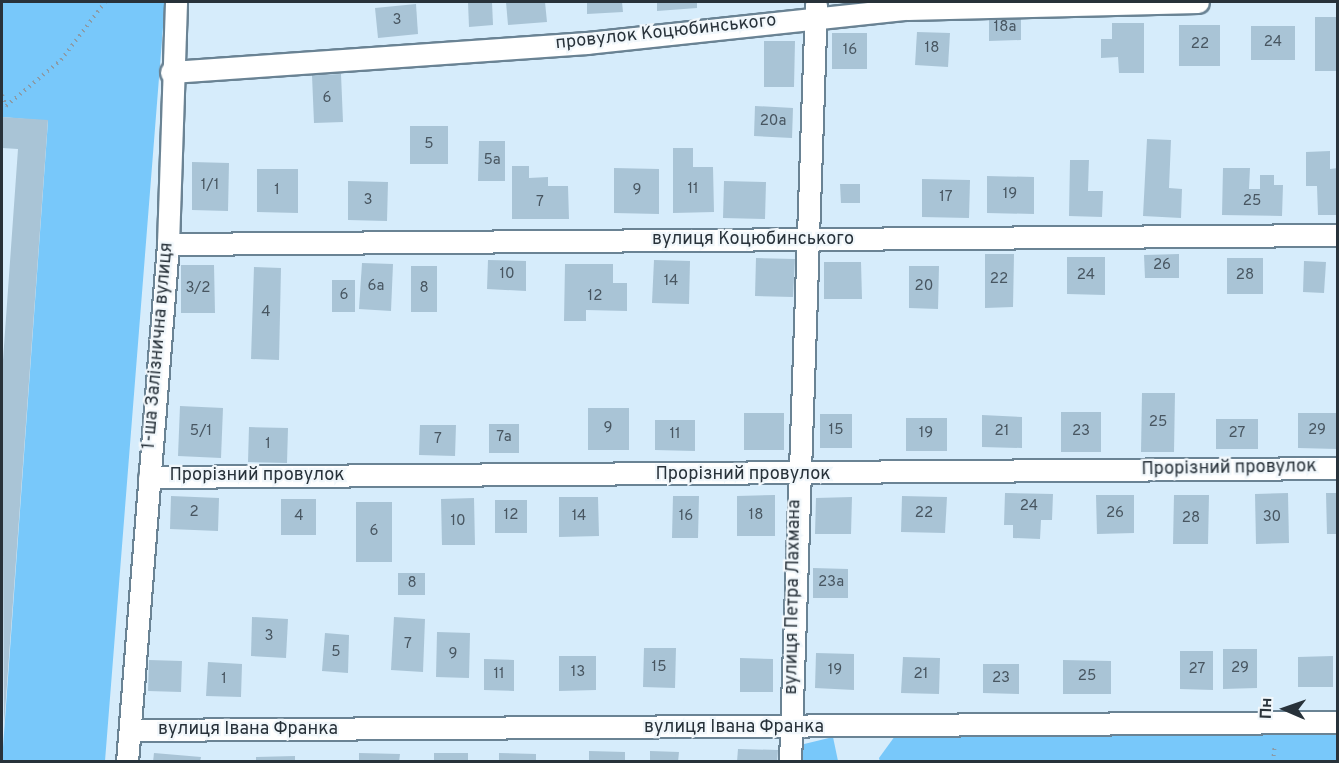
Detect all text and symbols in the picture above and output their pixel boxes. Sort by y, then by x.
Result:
street label: провулок Коцюбинського [554,11,778,55]
house number: 3 [392,12,402,30]
house number: 18а [994,19,1016,37]
house number: 24 [1264,34,1282,52]
house number: 22 [1191,36,1209,54]
house number: 18 [925,40,939,58]
house number: 16 [843,42,857,60]
house number: 6 [323,90,331,108]
house number: 20а [760,113,786,131]
house number: 5 [424,136,434,154]
house number: 5а [483,152,501,170]
house number: 1/1 [201,177,219,195]
house number: 11 [687,181,699,199]
house number: 1 [274,182,280,200]
house number: 9 [633,182,641,200]
house number: 19 [1003,186,1017,204]
house number: 17 [939,189,953,207]
house number: 3 [363,192,373,210]
house number: 25 [1243,193,1261,211]
house number: 7 [536,194,544,212]
street label: вулиця Коцюбинського [652,229,854,251]
street label: 1-ша Залізнична вулиця [139,242,179,450]
house number: 26 [1153,257,1171,275]
house number: 10 [499,266,515,284]
house number: 24 [1077,267,1095,285]
house number: 28 [1236,267,1254,285]
house number: 22 [990,271,1008,289]
house number: 14 [664,273,678,291]
house number: 6а [368,278,384,296]
house number: 20 [915,278,933,296]
house number: 3/2 [185,280,211,298]
house number: 8 [419,280,429,298]
house number: 6 [340,287,348,305]
house number: 12 [588,288,602,306]
house number: 4 [261,304,271,322]
house number: 25 [1149,414,1167,432]
house number: 9 [604,420,612,438]
house number: 15 [829,422,843,440]
house number: 29 [1308,422,1326,440]
house number: 5/1 [190,423,212,441]
house number: 21 [995,423,1009,441]
house number: 23 [1072,423,1090,441]
house number: 19 [919,425,933,443]
house number: 27 [1229,425,1245,443]
house number: 11 [669,426,681,444]
house number: 7а [496,429,512,447]
house number: 7 [434,431,442,449]
house number: 1 [265,436,271,454]
street label: Прорізний провулок [1141,457,1317,481]
street label: Прорізний провулок [655,464,831,486]
street label: Прорізний провулок [169,465,345,487]
house number: 24 [1020,498,1038,516]
street label: вулиця Петра Лахмана [781,499,807,695]
house number: 2 [189,504,199,522]
house number: 22 [915,505,933,523]
house number: 26 [1106,505,1124,523]
house number: 12 [504,507,518,525]
house number: 18 [749,507,763,525]
house number: 4 [294,508,304,526]
house number: 14 [572,508,586,526]
house number: 16 [679,508,693,526]
house number: 30 [1263,509,1281,527]
house number: 28 [1182,510,1200,528]
house number: 10 [450,513,466,531]
house number: 6 [370,523,378,541]
house number: 23а [818,574,844,592]
house number: 8 [407,575,417,593]
house number: 3 [264,628,274,646]
house number: 7 [404,636,412,654]
house number: 5 [331,644,341,662]
house number: 9 [449,646,457,664]
house number: 15 [652,659,666,677]
house number: 29 [1231,660,1249,678]
house number: 27 [1189,661,1205,679]
house number: 19 [828,662,842,680]
house number: 13 [571,664,585,682]
house number: 11 [493,666,505,684]
house number: 21 [914,666,928,684]
house number: 25 [1078,668,1096,686]
house number: 23 [992,670,1010,688]
house number: 1 [221,671,227,689]
north arrow [1255,679,1315,739]
text: Пн [1257,697,1277,720]
street label: вулиця Івана Франка [644,717,824,739]
street label: вулиця Івана Франка [158,719,338,741]

